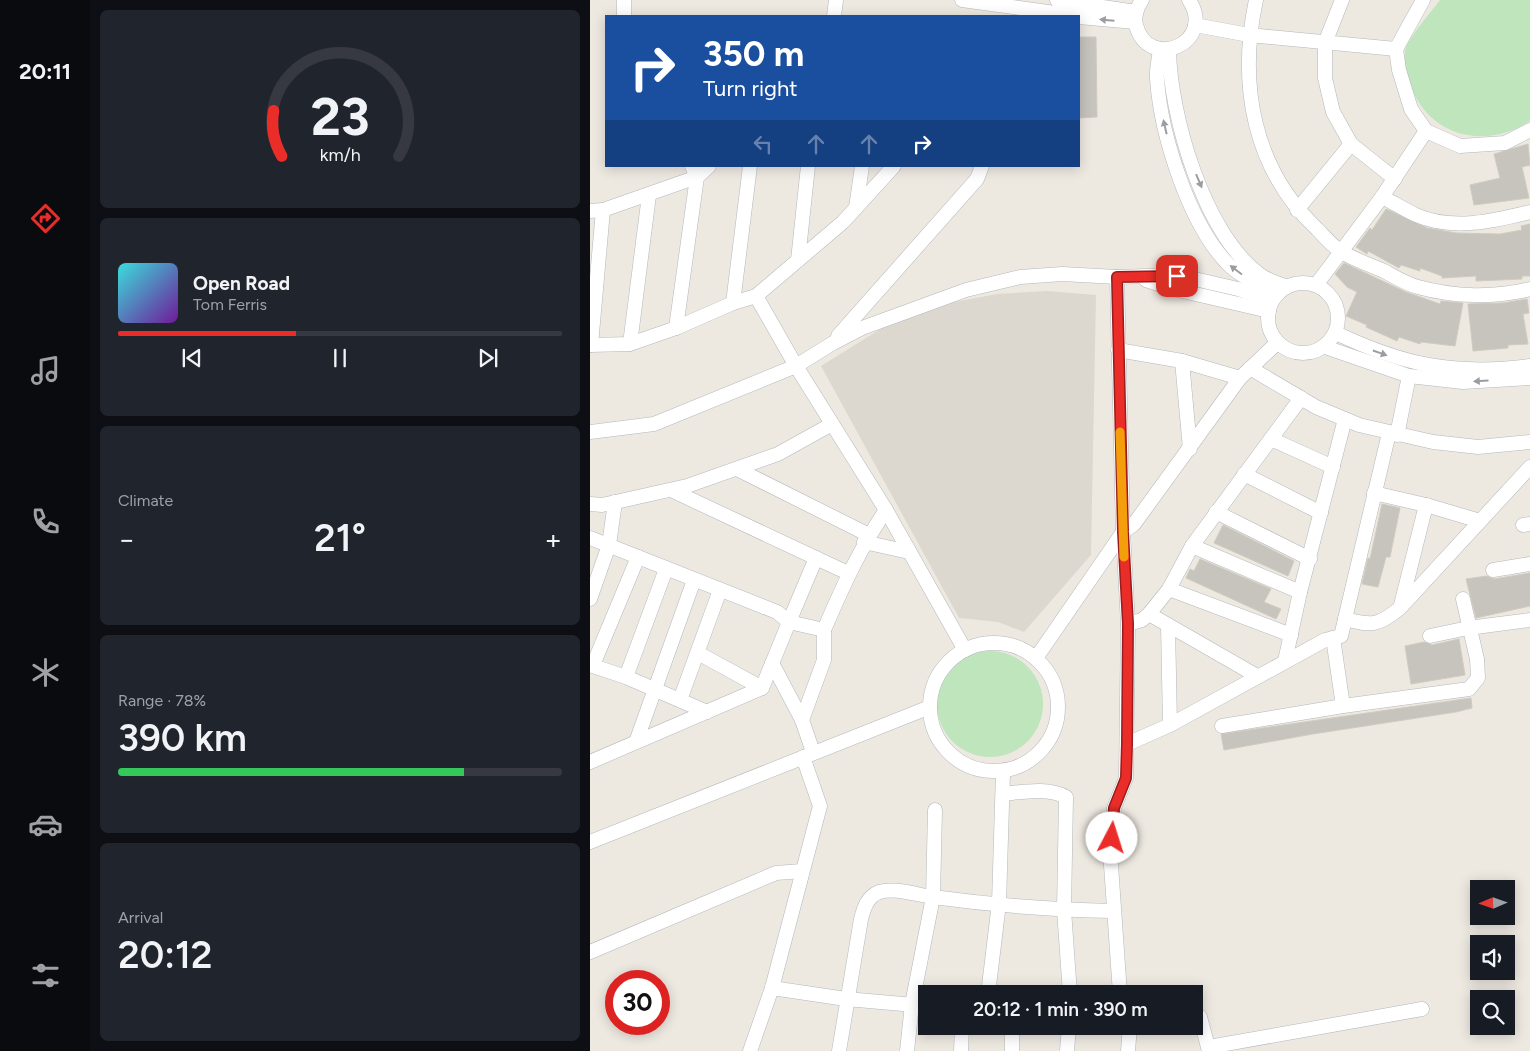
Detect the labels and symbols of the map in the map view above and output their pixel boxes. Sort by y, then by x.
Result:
one-way arrow [1099,15,1115,23]
one-way arrow [1161,119,1169,134]
one-way arrow [1195,174,1203,188]
pin [1156,255,1198,297]
one-way arrow [1230,264,1243,275]
one-way arrow [1373,350,1388,357]
one-way arrow [1473,378,1489,386]
position arrow [1085,811,1137,863]
north arrow [1470,880,1515,925]
speed limit sign: 30 [605,970,670,1035]

